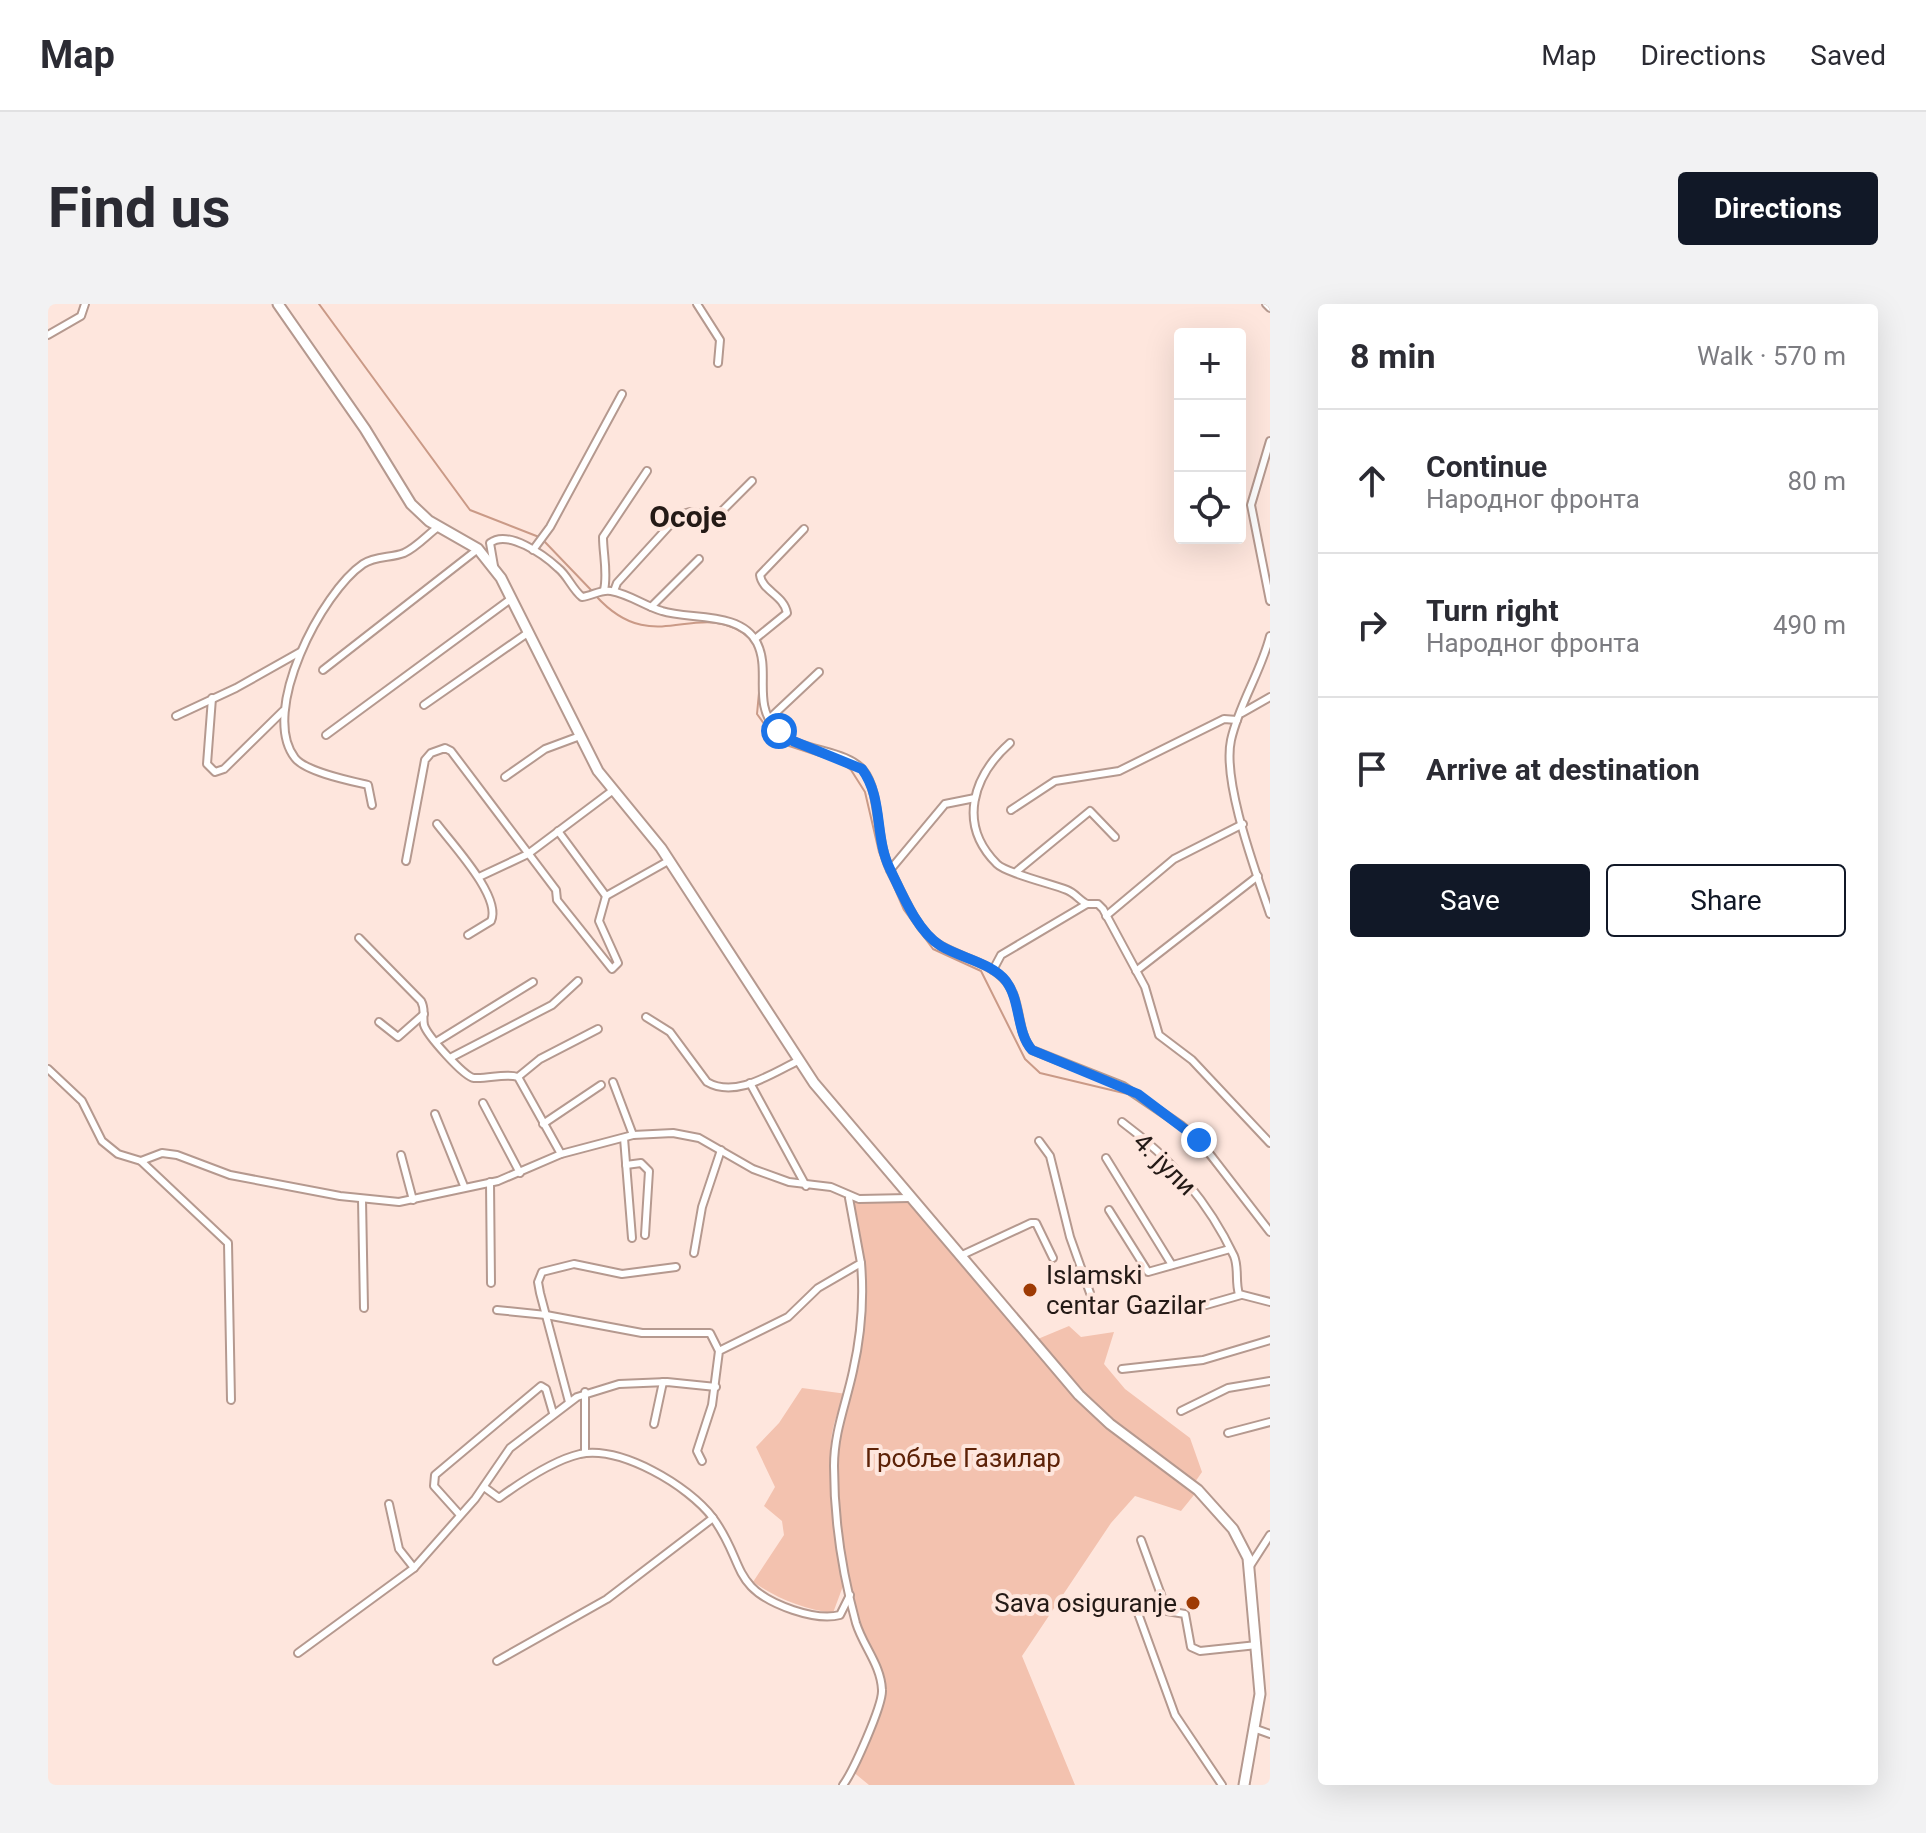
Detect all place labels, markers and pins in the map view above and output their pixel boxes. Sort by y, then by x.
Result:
place label: Islamski centar Gazilar [1046,1260,1206,1320]
marker: Islamski centar Gazilar [1021,1281,1039,1299]
place label: Sava osiguranje [994,1588,1177,1618]
marker: Sava osiguranje [1184,1594,1202,1612]

